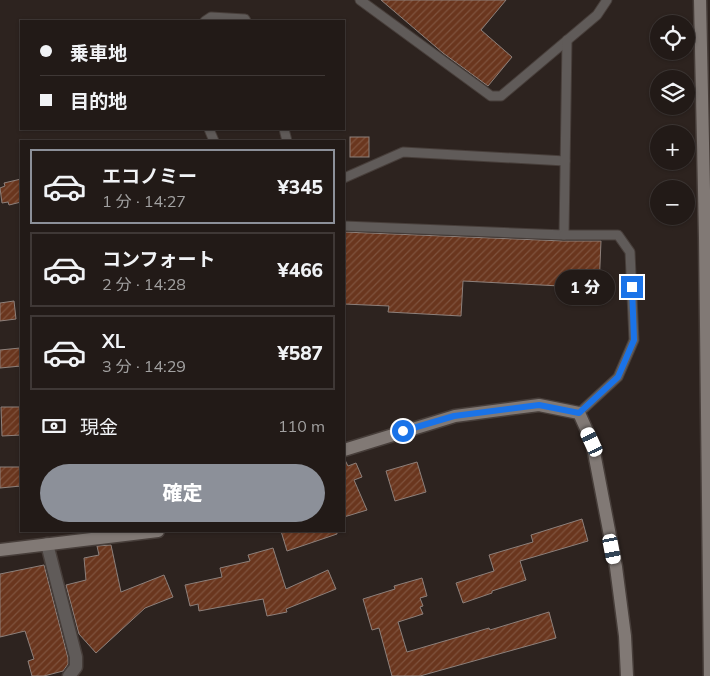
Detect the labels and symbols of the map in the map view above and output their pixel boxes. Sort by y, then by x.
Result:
callout: 1 分 [554,270,614,304]
route end [621,276,643,298]
route start [392,420,414,442]
car [578,425,605,459]
car [601,533,622,565]

